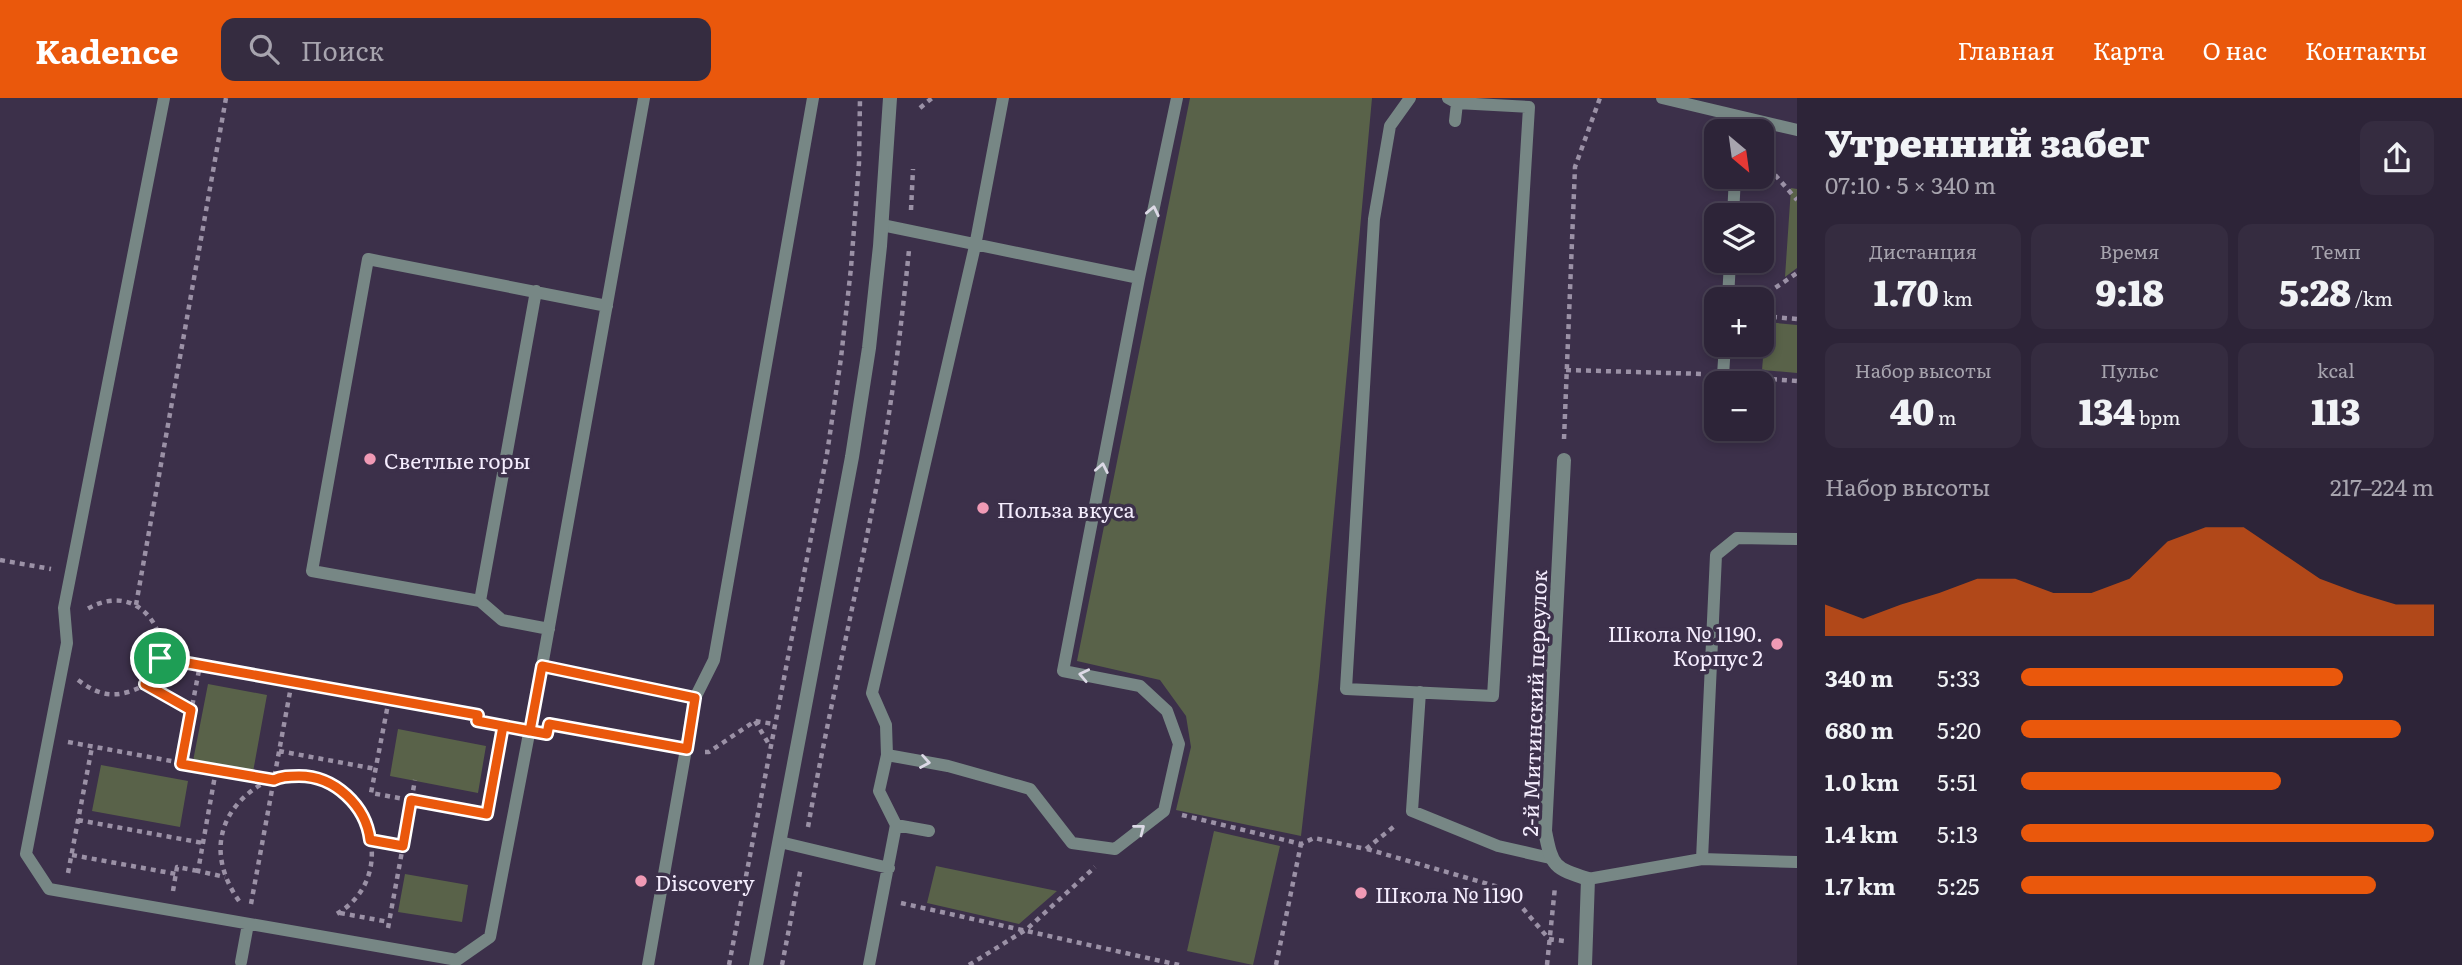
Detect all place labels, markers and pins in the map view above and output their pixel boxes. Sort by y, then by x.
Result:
place label: Светлые горы [384,444,531,475]
marker: Светлые горы [362,451,378,467]
place label: Польза вкуса [997,493,1136,524]
marker: Польза вкуса [975,500,991,516]
place label: Школа № 1190. Корпус 2 [1608,617,1763,672]
pin [130,628,190,688]
marker: Школа № 1190. Корпус 2 [1769,636,1785,652]
place label: Discovery [655,866,755,897]
marker: Discovery [633,873,649,889]
place label: Школа № 1190 [1375,878,1523,909]
marker: Школа № 1190 [1353,885,1369,901]

